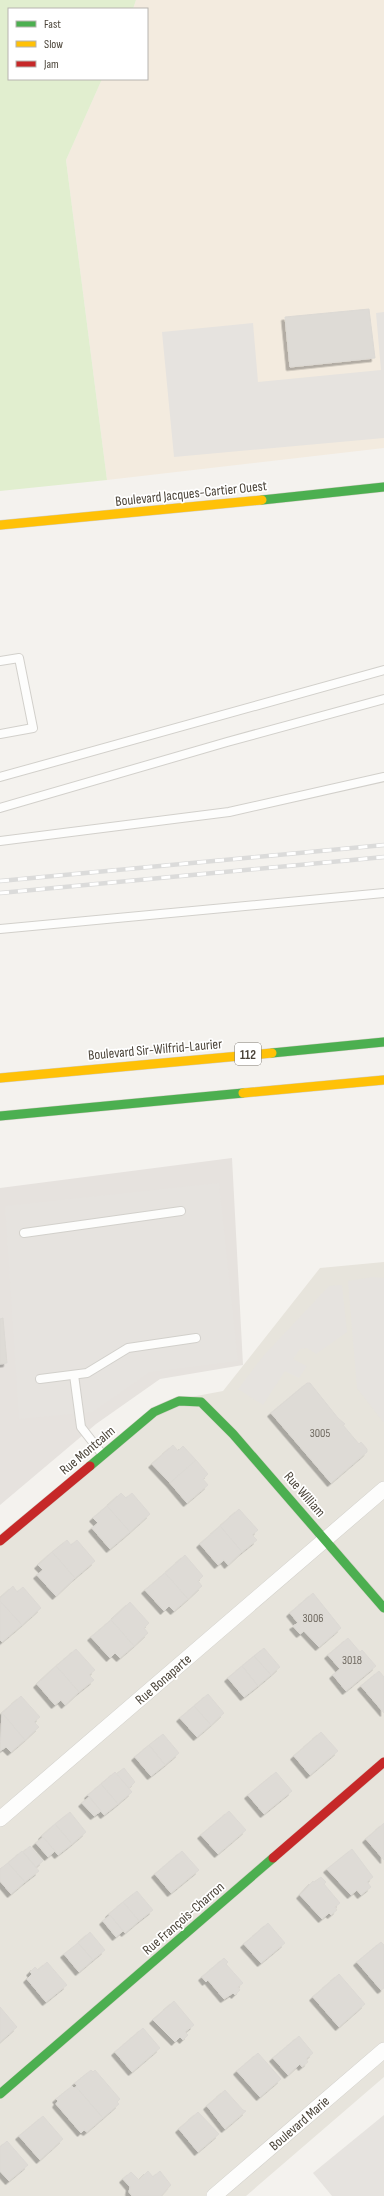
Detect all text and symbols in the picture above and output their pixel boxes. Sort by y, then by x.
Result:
legend [8,8,148,80]
text: Fast [44,17,61,32]
text: Slow [44,37,63,52]
text: Jam [43,57,59,72]
street label: Boulevard Jacques-Cartier Ouest [114,477,268,510]
street label: Boulevard Sir-Wilfrid-Laurier [87,1035,223,1064]
road number: 112 [235,1043,261,1065]
street label: Rue Montcalm [56,1422,118,1478]
house number: 3005 [310,1426,330,1441]
street label: Rue William [280,1468,329,1520]
house number: 3006 [303,1611,324,1626]
street label: Rue Bonaparte [132,1650,195,1708]
house number: 3018 [342,1653,362,1668]
street label: Rue François-Charron [139,1878,228,1958]
street label: Boulevard Marie [266,2093,333,2154]

